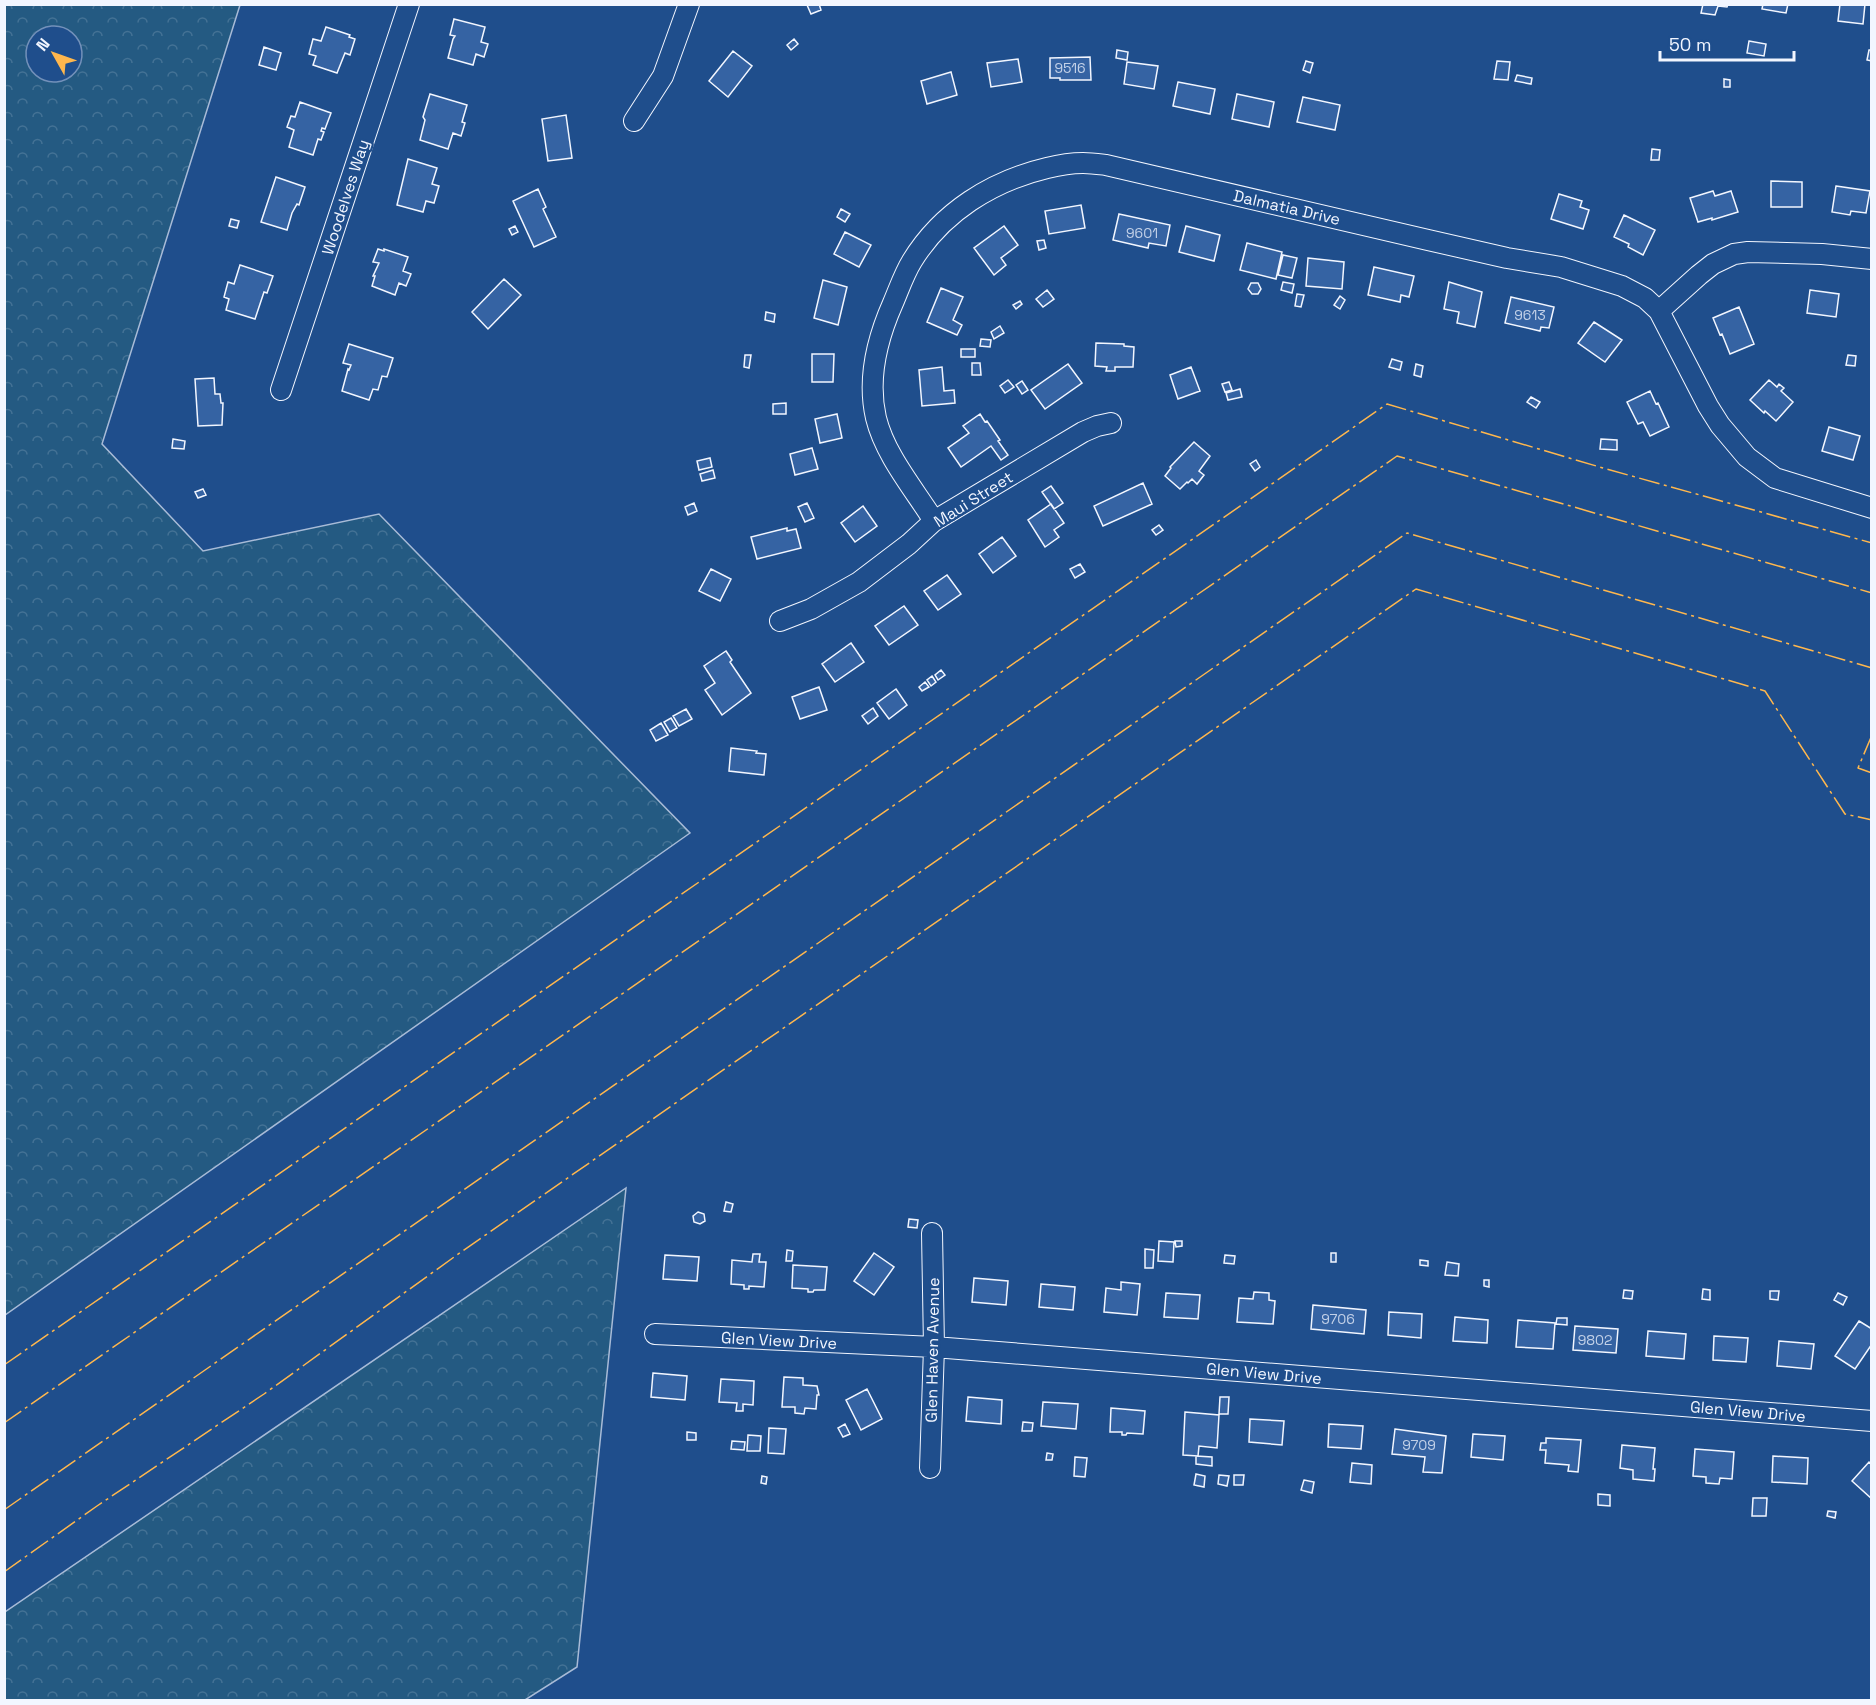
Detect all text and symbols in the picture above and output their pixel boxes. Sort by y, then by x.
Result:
north arrow [24,24,84,84]
scale bar [1660,24,1794,62]
text: 50 m [1669,33,1711,56]
text: N [31,34,54,56]
house number: 9516 [1054,59,1086,77]
street label: Woodelves Way [317,137,374,257]
street label: Dalmatia Drive [1231,185,1342,230]
house number: 9601 [1126,224,1158,242]
house number: 9613 [1514,306,1546,324]
street label: Maui Street [930,467,1017,532]
street label: Glen Haven Avenue [921,1277,944,1423]
house number: 9706 [1321,1310,1355,1328]
street label: Glen View Drive [720,1327,837,1354]
house number: 9802 [1578,1331,1612,1349]
street label: Glen View Drive [1205,1358,1323,1389]
street label: Glen View Drive [1689,1396,1807,1427]
house number: 9709 [1402,1436,1436,1454]

